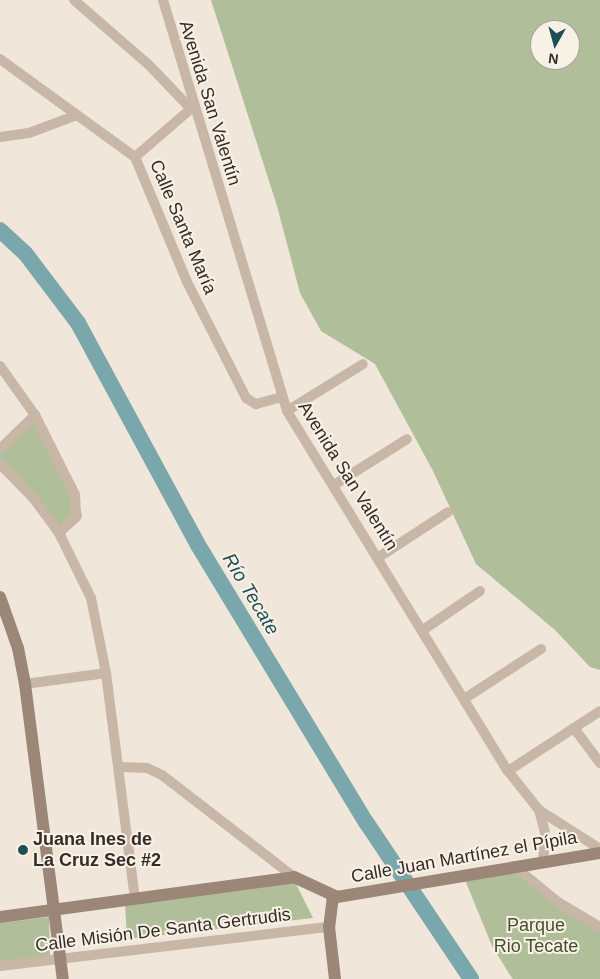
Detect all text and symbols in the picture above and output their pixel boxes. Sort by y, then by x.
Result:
street label: Avenida San Valentín [175,18,245,188]
north arrow [530,20,580,70]
text: N [547,50,559,67]
street label: Calle Santa María [145,156,221,298]
street label: Avenida San Valentín [293,398,403,554]
water label: Río Tecate [218,549,284,639]
street label: Calle Juan Martínez el Pípila [349,826,579,888]
place label: Juana Ines de La Cruz Sec #2 [33,829,161,872]
marker: Juana Ines de La Cruz Sec #2 [17,844,29,856]
street label: Calle Misión De Santa Gertrudis [34,904,292,956]
park label: Parque Rio Tecate [493,915,579,958]

